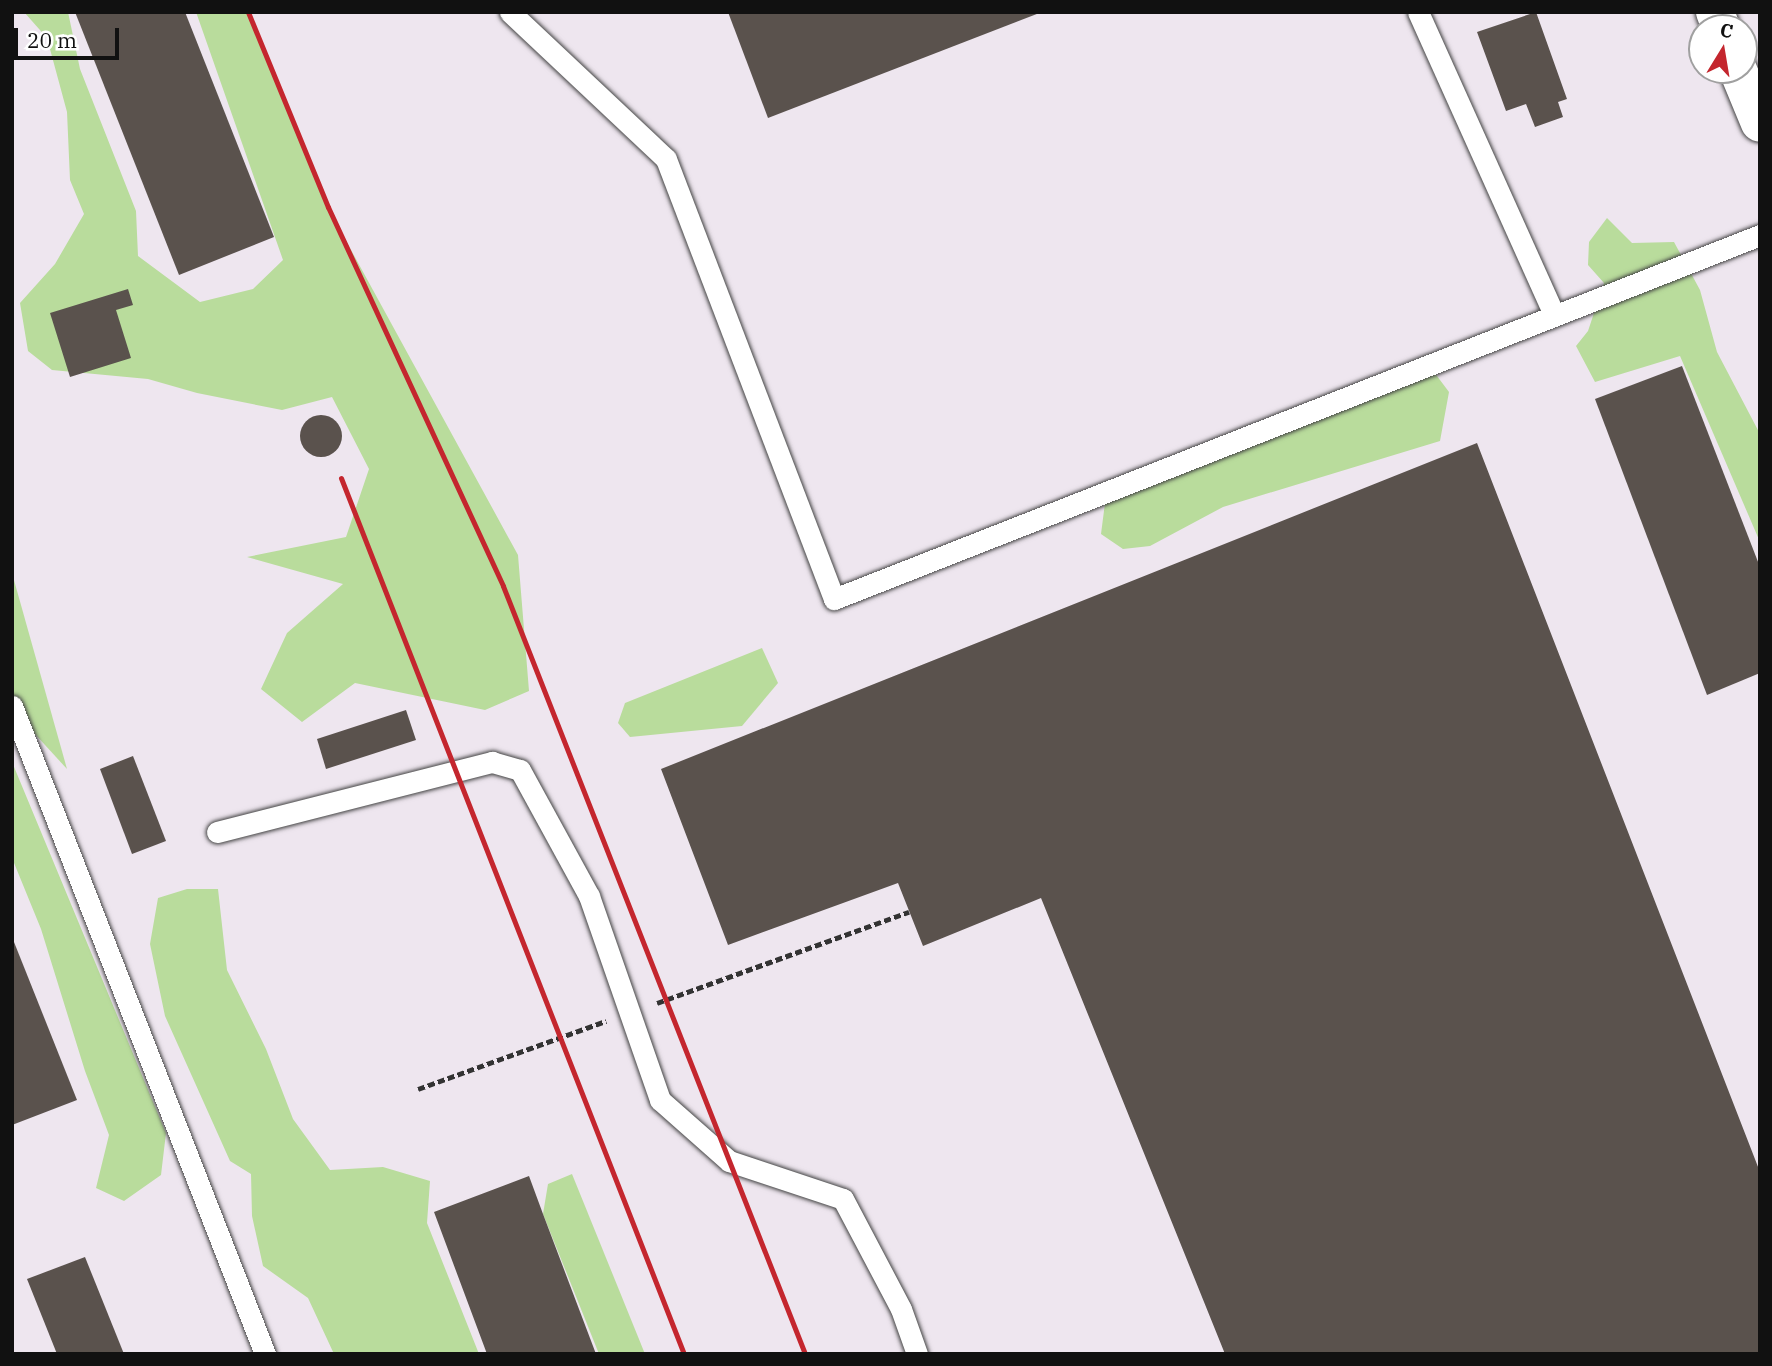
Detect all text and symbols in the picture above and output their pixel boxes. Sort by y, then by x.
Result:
scale bar [18,14,122,58]
north arrow [1688,14,1758,84]
text: С [1718,17,1735,43]
text: 20 m [27,26,77,54]

